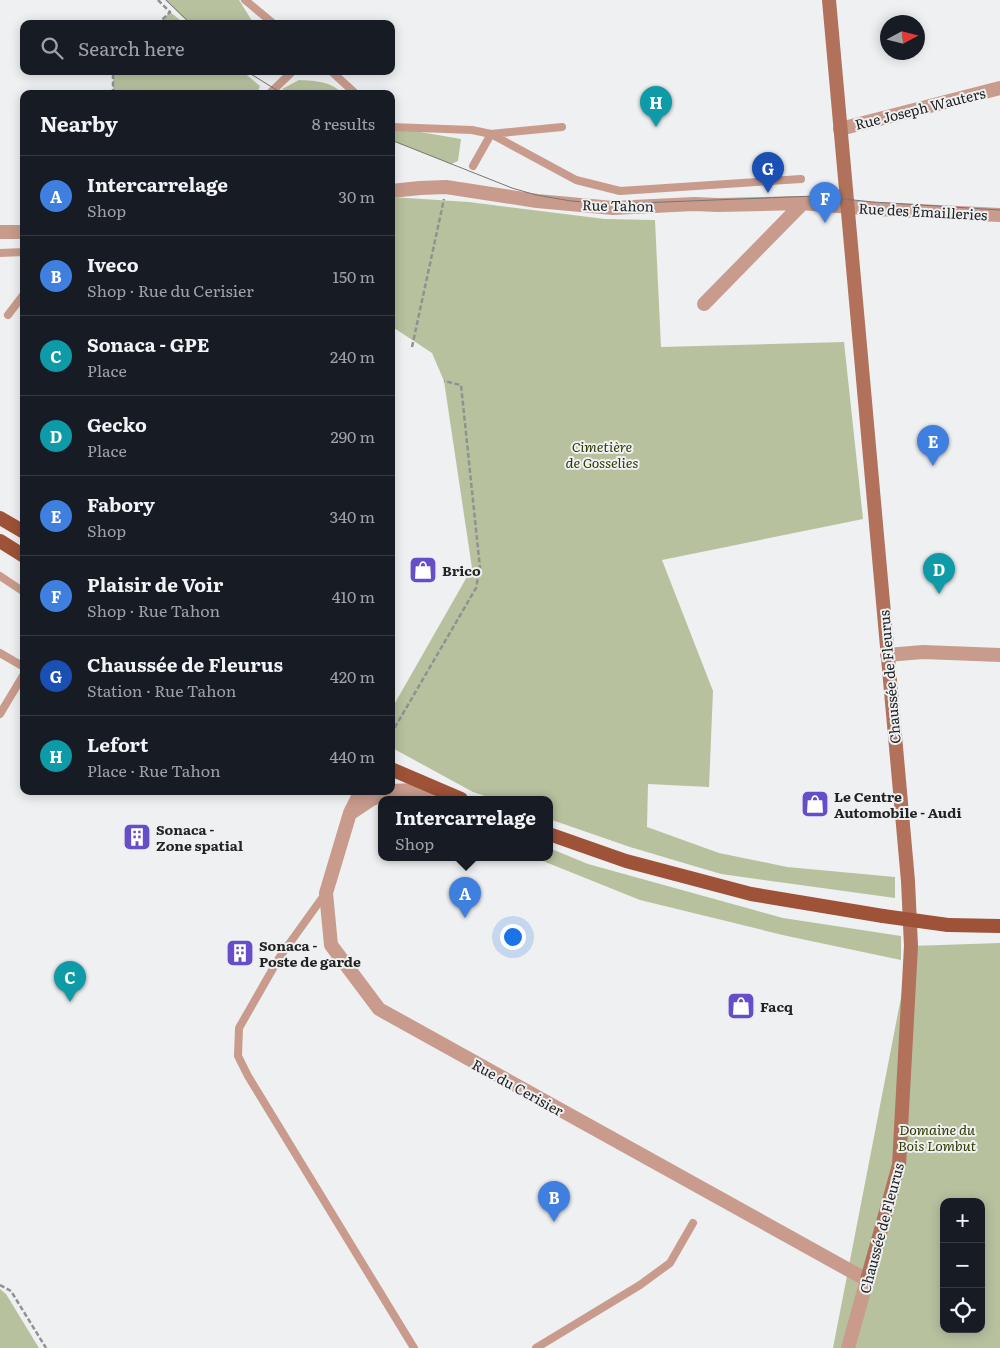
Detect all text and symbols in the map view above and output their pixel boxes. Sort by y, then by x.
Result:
north arrow [880,15,925,60]
search box [20,20,395,75]
icon: search [38,34,66,62]
text: Search here [78,34,185,62]
street label: Rue Joseph Wauters [853,82,987,134]
pin: H [640,86,672,127]
text: Nearby [40,107,118,138]
text: 8 results [312,111,375,135]
pin: G [752,152,784,193]
text: Intercarrelage [87,170,228,198]
pin: F [809,182,841,223]
text: A [50,184,62,208]
text: 30 m [338,184,375,208]
street label: Rue Tahon [582,194,654,216]
text: Shop [87,198,126,222]
street label: Rue des Émailleries [858,198,988,224]
text: Iveco [87,250,139,278]
text: B [50,264,62,288]
text: 150 m [332,264,375,288]
text: Shop · Rue du Cerisier [87,278,254,302]
text: Sonaca - GPE [87,330,209,358]
text: C [50,344,62,368]
text: 240 m [330,344,375,368]
text: Place [87,358,127,382]
text: Gecko [87,410,147,438]
text: D [50,424,62,448]
text: 290 m [331,424,375,448]
pin: E [917,425,949,466]
park label: Cimetière de Gosselies [566,436,638,472]
text: Place [87,438,127,462]
text: Fabory [87,490,155,518]
text: E [51,504,61,528]
text: 340 m [330,504,375,528]
text: Shop [87,518,126,542]
pin: D [923,553,955,594]
shop icon: Brico [408,555,438,585]
place label: Brico [442,560,481,580]
text: Plaisir de Voir [87,570,223,598]
text: F [51,584,61,608]
text: 410 m [332,584,375,608]
text: Shop · Rue Tahon [87,598,220,622]
street label: Chaussée de Fleurus [873,609,905,745]
text: Chaussée de Fleurus [87,650,283,678]
text: G [50,664,62,688]
text: 420 m [330,664,375,688]
text: Station · Rue Tahon [87,678,236,702]
text: Lefort [87,730,148,758]
text: H [49,744,63,768]
text: 440 m [329,744,375,768]
text: Place · Rue Tahon [87,758,221,782]
place label: Le Centre Automobile - Audi [834,786,962,822]
shop icon: Le Centre Automobile - Audi [800,789,830,819]
popup [378,796,553,861]
text: Intercarrelage [395,803,536,831]
place label: Sonaca - Zone spatial [156,819,243,855]
building icon: Sonaca - Zone spatial [122,822,152,852]
text: Shop [395,831,434,855]
pin: A [449,877,481,918]
your location [500,924,526,950]
place label: Sonaca - Poste de garde [259,935,361,971]
building icon: Sonaca - Poste de garde [225,938,255,968]
pin: C [54,961,86,1002]
shop icon: Facq [726,991,756,1021]
place label: Facq [760,996,793,1016]
street label: Rue du Cerisier [469,1054,568,1121]
park label: Domaine du Bois Lombut [898,1119,977,1155]
street label: Chaussée de Fleurus [854,1161,908,1295]
pin: B [538,1181,570,1222]
map controls [940,1198,985,1333]
button: + [940,1198,985,1243]
button: − [940,1243,985,1288]
button: locate [940,1288,985,1333]

